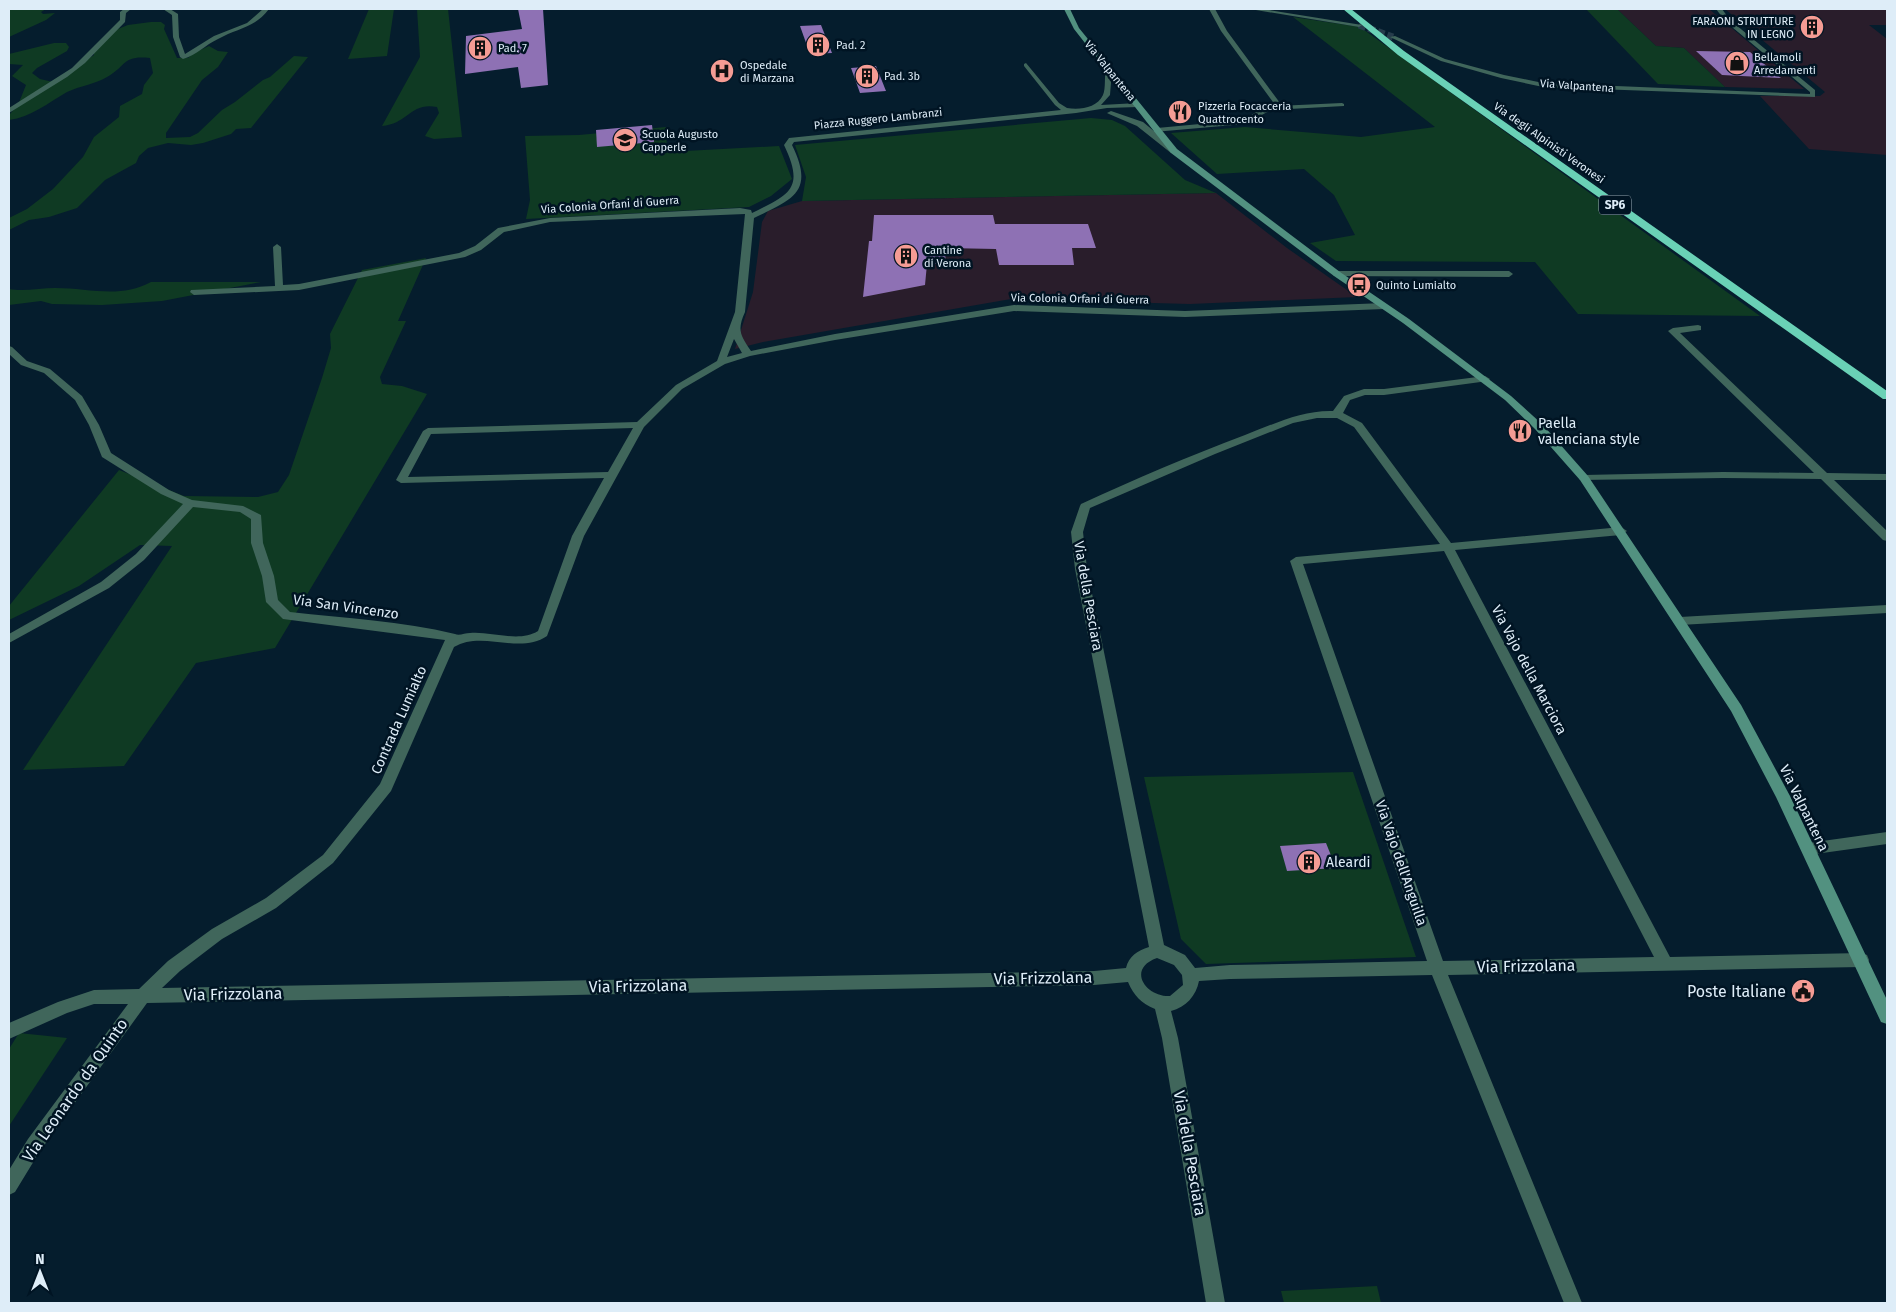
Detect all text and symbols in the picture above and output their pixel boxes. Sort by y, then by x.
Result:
building icon: FARAONI STRUTTURE IN LEGNO [1799,14,1825,40]
place label: FARAONI STRUTTURE IN LEGNO [1692,15,1794,41]
building icon: Pad. 2 [805,32,831,58]
building icon: Pad. 7 [467,35,493,61]
street label: Via Valpantena [1082,38,1138,104]
place label: Pad. 2 [836,39,865,52]
place label: Pad. 7 [498,42,527,55]
shop icon: Bellamoli Arredamenti [1724,50,1750,76]
place label: Bellamoli Arredamenti [1754,51,1816,77]
hospital icon: Ospedale di Marzana [709,58,735,84]
place label: Ospedale di Marzana [740,59,794,85]
building icon: Pad. 3b [854,63,880,89]
place label: Pad. 3b [884,70,920,83]
street label: Via Valpantena [1540,77,1614,95]
restaurant icon: Pizzeria Focacceria Quattrocento [1167,99,1193,125]
place label: Pizzeria Focacceria Quattrocento [1198,100,1291,126]
street label: Via degli Alpinisti Veronesi [1491,100,1607,186]
street label: Piazza Ruggero Lambranzi [813,106,943,132]
school or university icon: Scuola Augusto Capperle [612,127,638,153]
place label: Scuola Augusto Capperle [642,128,718,154]
street label: Via Colonia Orfani di Guerra [541,194,679,216]
road number: SP6 [1599,196,1631,214]
building icon: Cantine di Verona [893,243,919,269]
place label: Cantine di Verona [924,244,971,270]
bus stop icon: Quinto Lumialto [1346,272,1372,298]
place label: Quinto Lumialto [1376,279,1456,292]
street label: Via Colonia Orfani di Guerra [1011,291,1149,307]
place label: Paella valenciana style [1538,415,1640,448]
restaurant icon: Paella valenciana style [1507,418,1533,444]
street label: Via della Pesciara [1070,540,1106,652]
street label: Via San Vincenzo [292,591,400,623]
street label: Via Vajo della Marciora [1488,602,1570,738]
street label: Contrada Lumialto [368,663,430,777]
street label: Via Valpantena [1776,762,1832,854]
street label: Via Vajo dell'Anguilla [1372,798,1430,928]
building icon: Aleardi [1296,849,1322,875]
place label: Aleardi [1326,854,1370,871]
street label: Via Frizzolana [1476,956,1576,976]
street label: Via Frizzolana [993,968,1093,988]
street label: Via Frizzolana [588,976,688,996]
public building icon: Poste Italiane [1790,978,1816,1004]
place label: Poste Italiane [1687,982,1786,1001]
street label: Via Frizzolana [183,984,283,1004]
street label: Via Leonardo da Quinto [18,1015,132,1165]
street label: Via della Pesciara [1170,1089,1210,1217]
north arrow [15,1247,65,1297]
text: N [35,1251,45,1268]

